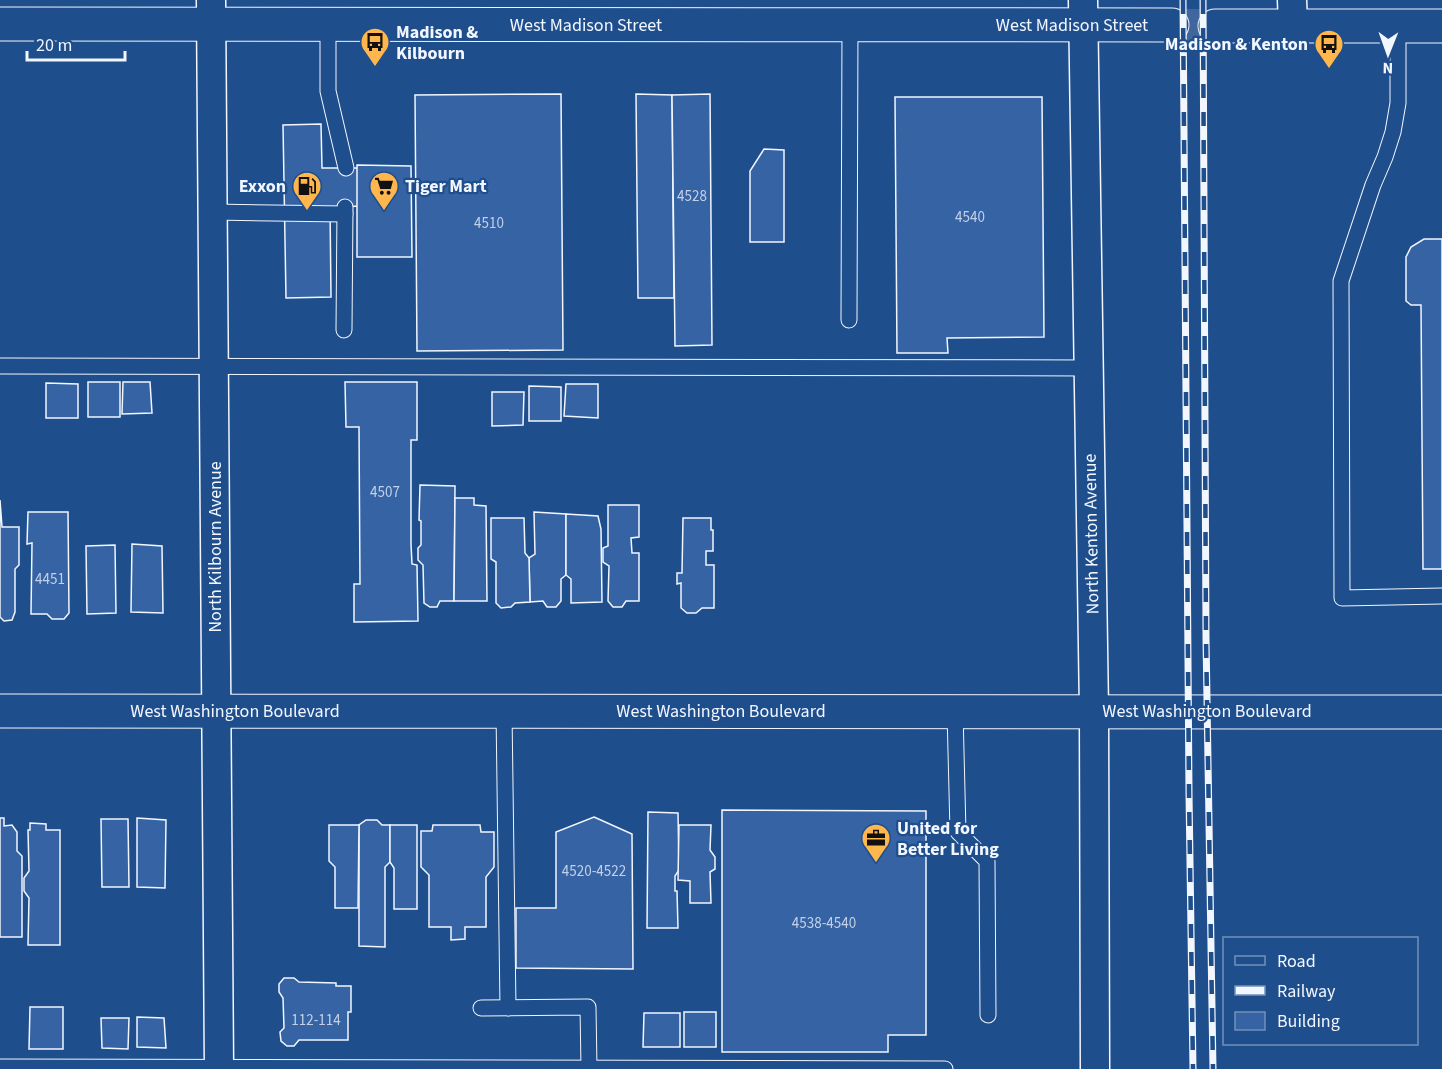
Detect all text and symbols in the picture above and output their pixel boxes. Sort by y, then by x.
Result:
street label: West Madison Street [510,13,662,38]
street label: West Madison Street [996,13,1148,38]
place label: Madison & Kilbourn [396,20,478,66]
scale bar [27,24,124,62]
north arrow [1358,24,1418,84]
bus stop icon: Madison & Kilbourn [359,26,391,68]
bus stop icon: Madison & Kenton [1313,28,1345,70]
place label: Madison & Kenton [1165,32,1308,57]
text: 20 m [36,33,72,58]
text: N [1382,57,1393,79]
fuel station icon: Exxon [291,170,323,212]
supermarket icon: Tiger Mart [368,170,400,212]
place label: Exxon [239,174,286,199]
place label: Tiger Mart [405,174,487,199]
house number: 4528 [677,186,707,207]
house number: 4540 [955,207,985,228]
house number: 4510 [474,213,504,234]
street label: North Kenton Avenue [1078,453,1105,615]
street label: North Kilbourn Avenue [203,461,228,633]
house number: 4507 [370,482,400,503]
house number: 4451 [35,569,65,590]
street label: West Washington Boulevard [130,699,340,724]
street label: West Washington Boulevard [616,699,826,724]
street label: West Washington Boulevard [1102,699,1312,724]
place label: United for Better Living [897,816,999,862]
office icon: United for Better Living [860,822,892,864]
house number: 4520-4522 [562,861,626,882]
house number: 4538-4540 [792,913,856,934]
legend [1223,937,1418,1045]
text: Road [1277,949,1316,974]
text: Railway [1277,979,1336,1004]
text: Building [1277,1009,1340,1034]
house number: 112-114 [291,1010,341,1031]

